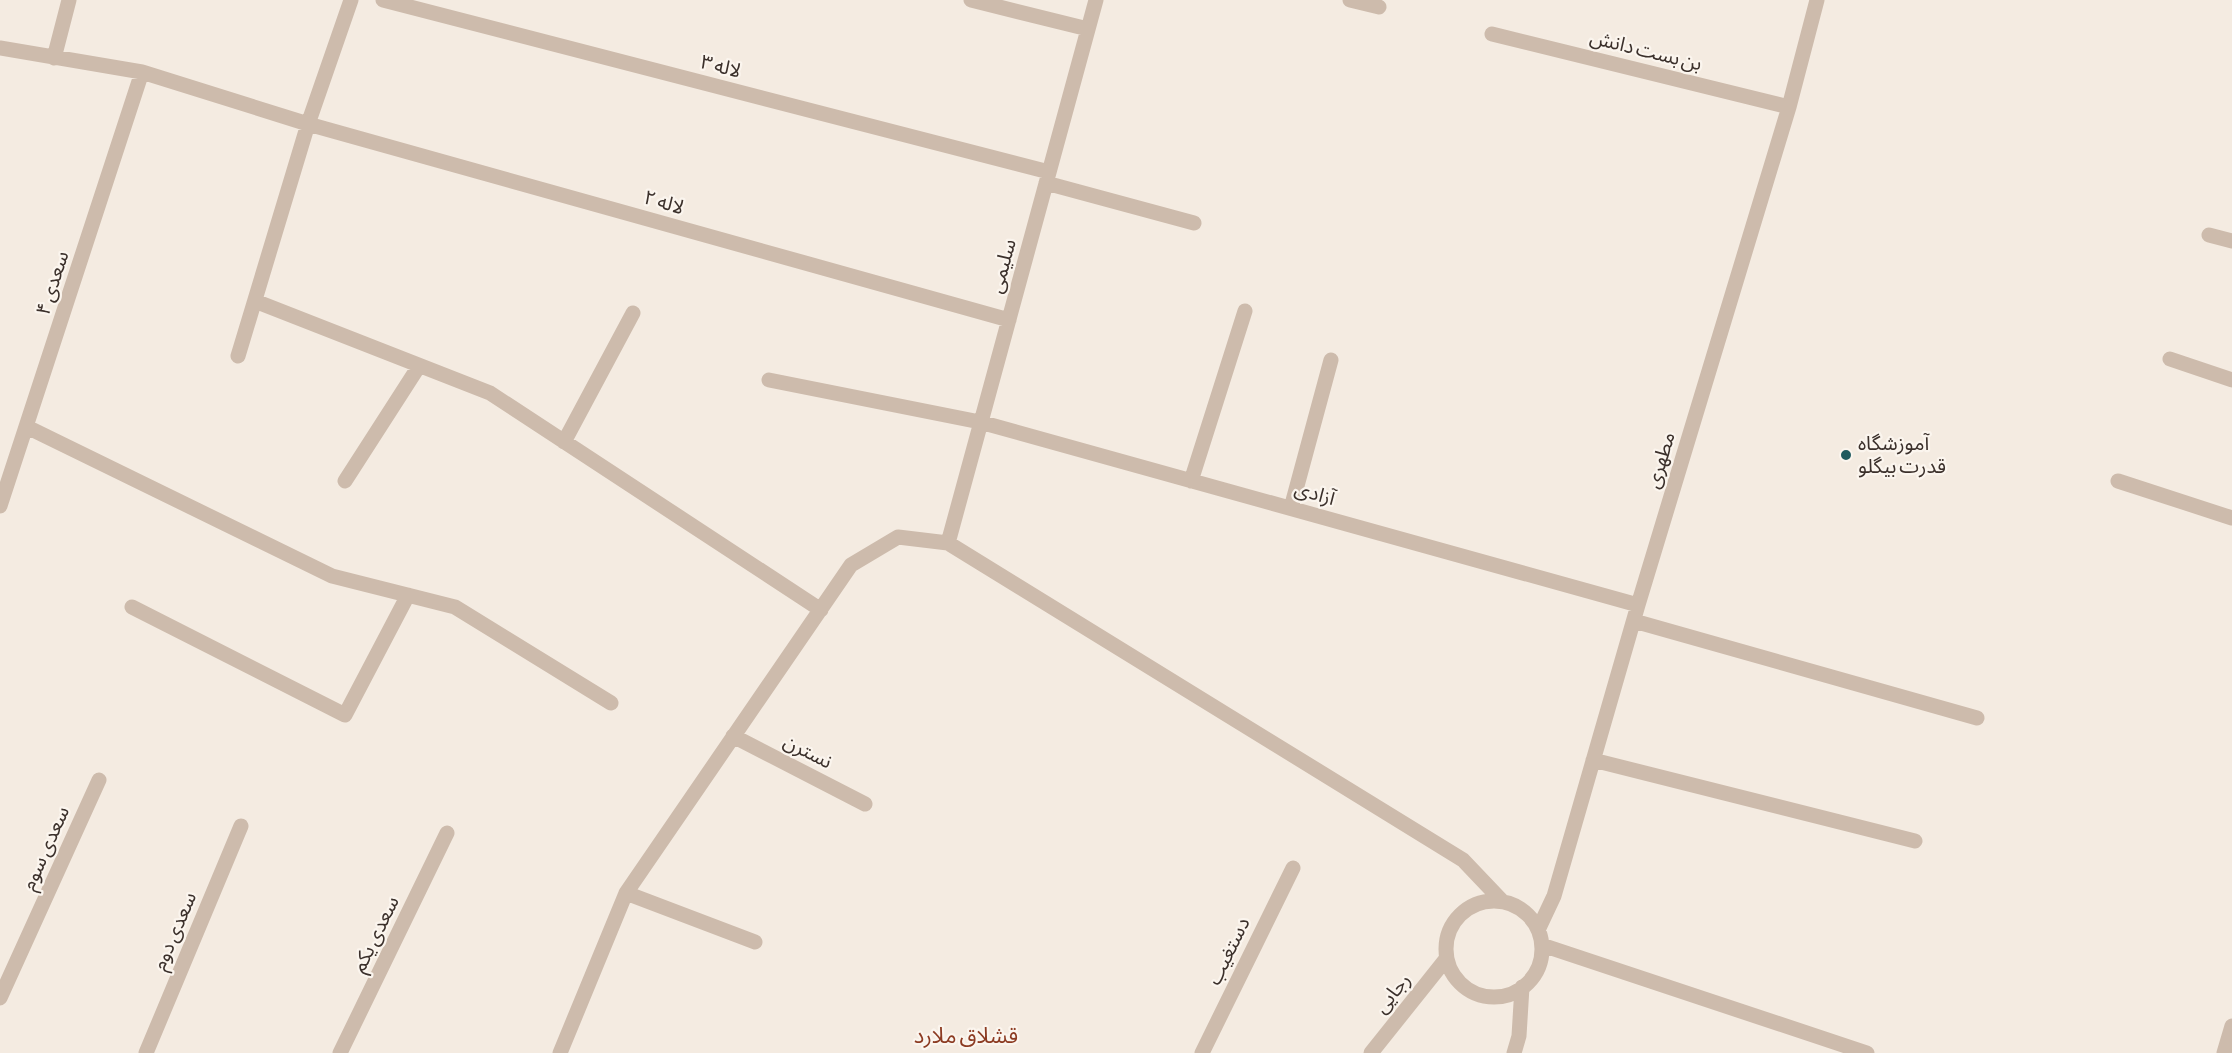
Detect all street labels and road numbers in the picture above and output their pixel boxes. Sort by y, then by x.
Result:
street label: بن بست دانش [1587,24,1705,76]
street label: لاله ۳ [699,49,744,82]
street label: لاله ۲ [641,185,687,218]
street label: سلیمی [983,236,1021,296]
street label: سعدی ۴ [30,248,74,318]
street label: مطهری [1640,429,1680,491]
street label: آزادی [1292,476,1339,511]
street label: نسترن [780,729,836,773]
street label: سعدی سوم [16,802,77,895]
street label: سعدی دوم [147,888,204,975]
street label: سعدی یکم [346,892,406,977]
street label: دستغیب [1201,913,1254,989]
street label: رجایی [1369,968,1415,1018]

